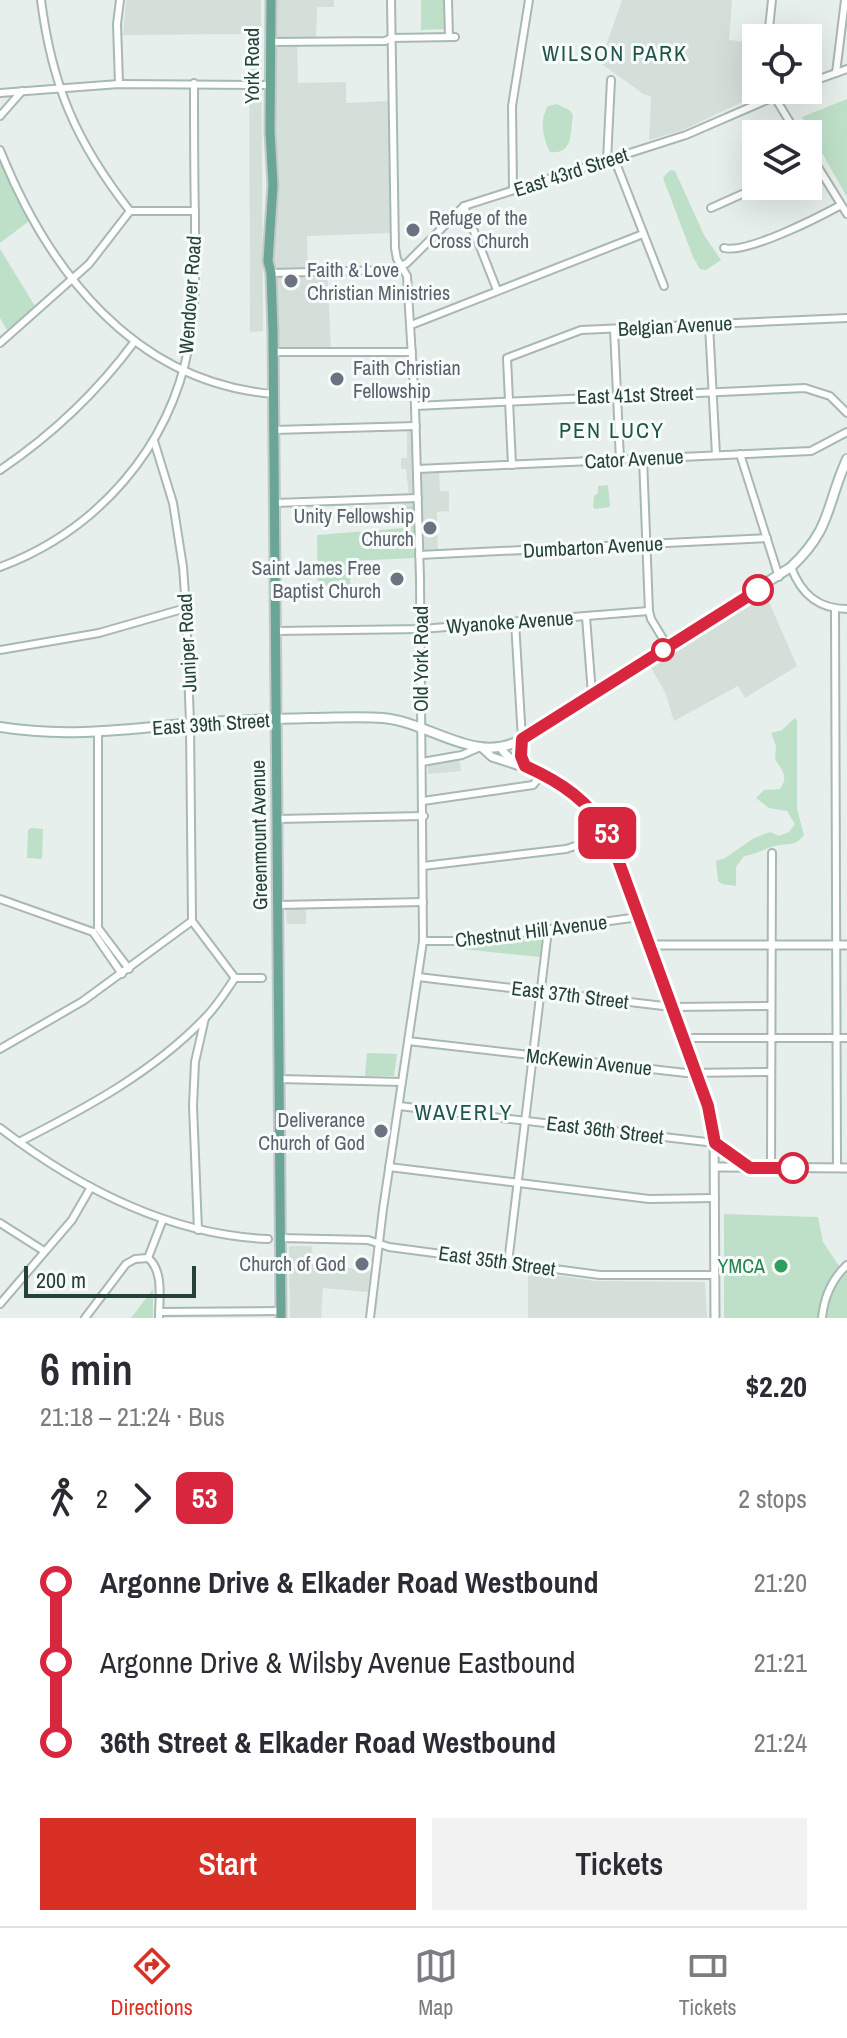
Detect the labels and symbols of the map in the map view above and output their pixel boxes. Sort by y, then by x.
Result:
street label: York Road [238,28,265,104]
district label: WILSON PARK [542,38,688,68]
street label: East 43rd Street [510,140,632,203]
place label: Refuge of the Cross Church [429,204,529,254]
marker: Refuge of the Cross Church [404,221,422,239]
street label: Wendover Road [172,235,207,355]
place label: Faith & Love Christian Ministries [307,256,450,306]
marker: Faith & Love Christian Ministries [282,272,300,290]
street label: Belgian Avenue [617,309,733,342]
place label: Faith Christian Fellowship [353,354,461,404]
marker: Faith Christian Fellowship [328,370,346,388]
street label: East 41st Street [576,379,694,410]
district label: PEN LUCY [559,415,665,445]
street label: Cator Avenue [584,442,684,475]
place label: Unity Fellowship Church [294,502,414,552]
marker: Unity Fellowship Church [421,519,439,537]
street label: Dumbarton Avenue [522,529,664,564]
place label: Saint James Free Baptist Church [252,554,381,604]
marker: Saint James Free Baptist Church [388,570,406,588]
unlabelled marker [743,575,773,605]
street label: Juniper Road [170,593,203,693]
street label: Wyanoke Avenue [446,604,574,639]
street label: Old York Road [407,606,434,712]
unlabelled marker [652,639,674,661]
street label: East 39th Street [151,706,271,741]
street label: Greenmount Avenue [244,760,273,910]
line badge: 53 [571,807,643,859]
street label: Chestnut Hill Avenue [453,908,608,953]
street label: East 37th Street [510,974,631,1015]
street label: McKewin Avenue [525,1041,653,1082]
district label: WAVERLY [415,1097,513,1127]
place label: Deliverance Church of God [258,1106,365,1156]
street label: East 36th Street [545,1109,666,1150]
marker: Deliverance Church of God [372,1122,390,1140]
unlabelled marker [778,1153,808,1183]
street label: East 35th Street [437,1239,558,1282]
place label: Church of God [239,1250,346,1277]
place label: YMCA [718,1252,765,1279]
marker: Church of God [353,1255,371,1273]
marker: YMCA [772,1257,790,1275]
scale bar [24,1262,196,1298]

